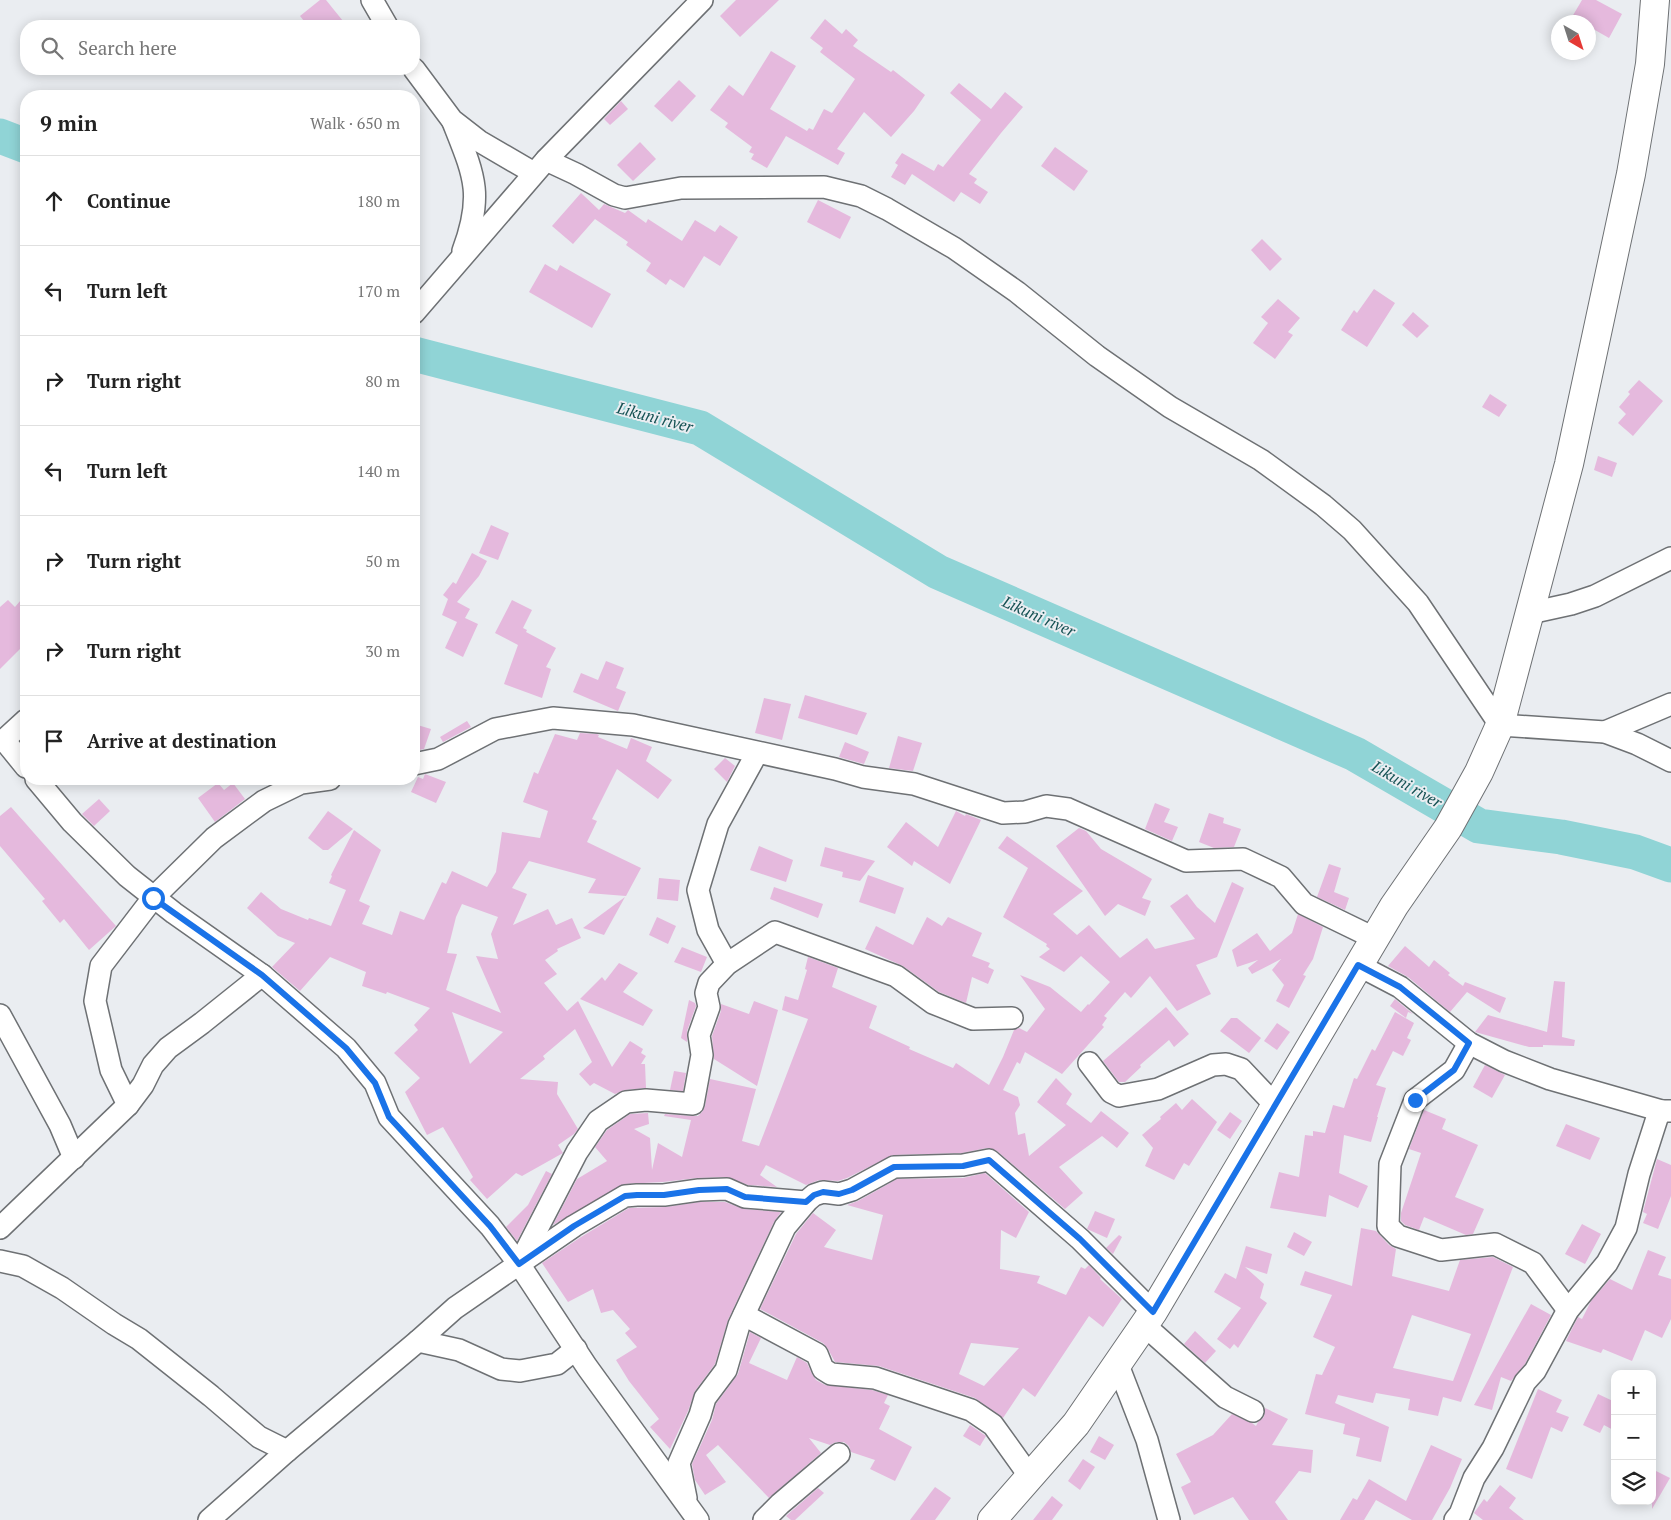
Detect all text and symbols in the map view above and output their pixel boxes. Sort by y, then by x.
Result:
north arrow [1551,15,1596,60]
search box [20,20,420,75]
icon: search [38,34,66,62]
text: Search here [78,35,177,60]
text: 9 min [40,109,97,137]
text: Walk · 650 m [310,112,400,134]
icon: ahead [40,187,68,215]
text: Continue [87,188,171,213]
text: 180 m [357,190,400,212]
icon: left [40,277,68,305]
text: Turn left [87,278,168,303]
text: 170 m [357,280,400,302]
icon: right [40,367,68,395]
text: Turn right [87,368,181,393]
text: 80 m [365,370,400,392]
water label: Likuni river [614,396,696,438]
icon: left [40,457,68,485]
text: Turn left [87,458,168,483]
text: 140 m [357,460,400,482]
icon: right [40,547,68,575]
text: Turn right [87,548,181,573]
text: 50 m [365,550,400,572]
water label: Likuni river [998,590,1080,642]
icon: right [40,637,68,665]
text: Turn right [87,638,181,663]
text: 30 m [365,640,400,662]
icon: arrive [40,727,68,755]
text: Arrive at destination [87,728,276,753]
water label: Likuni river [1367,755,1447,813]
route start [142,887,165,910]
route end [1404,1089,1427,1112]
map controls [1611,1370,1656,1505]
button: + [1611,1370,1656,1415]
button: − [1611,1415,1656,1460]
button: layers [1611,1460,1656,1505]

